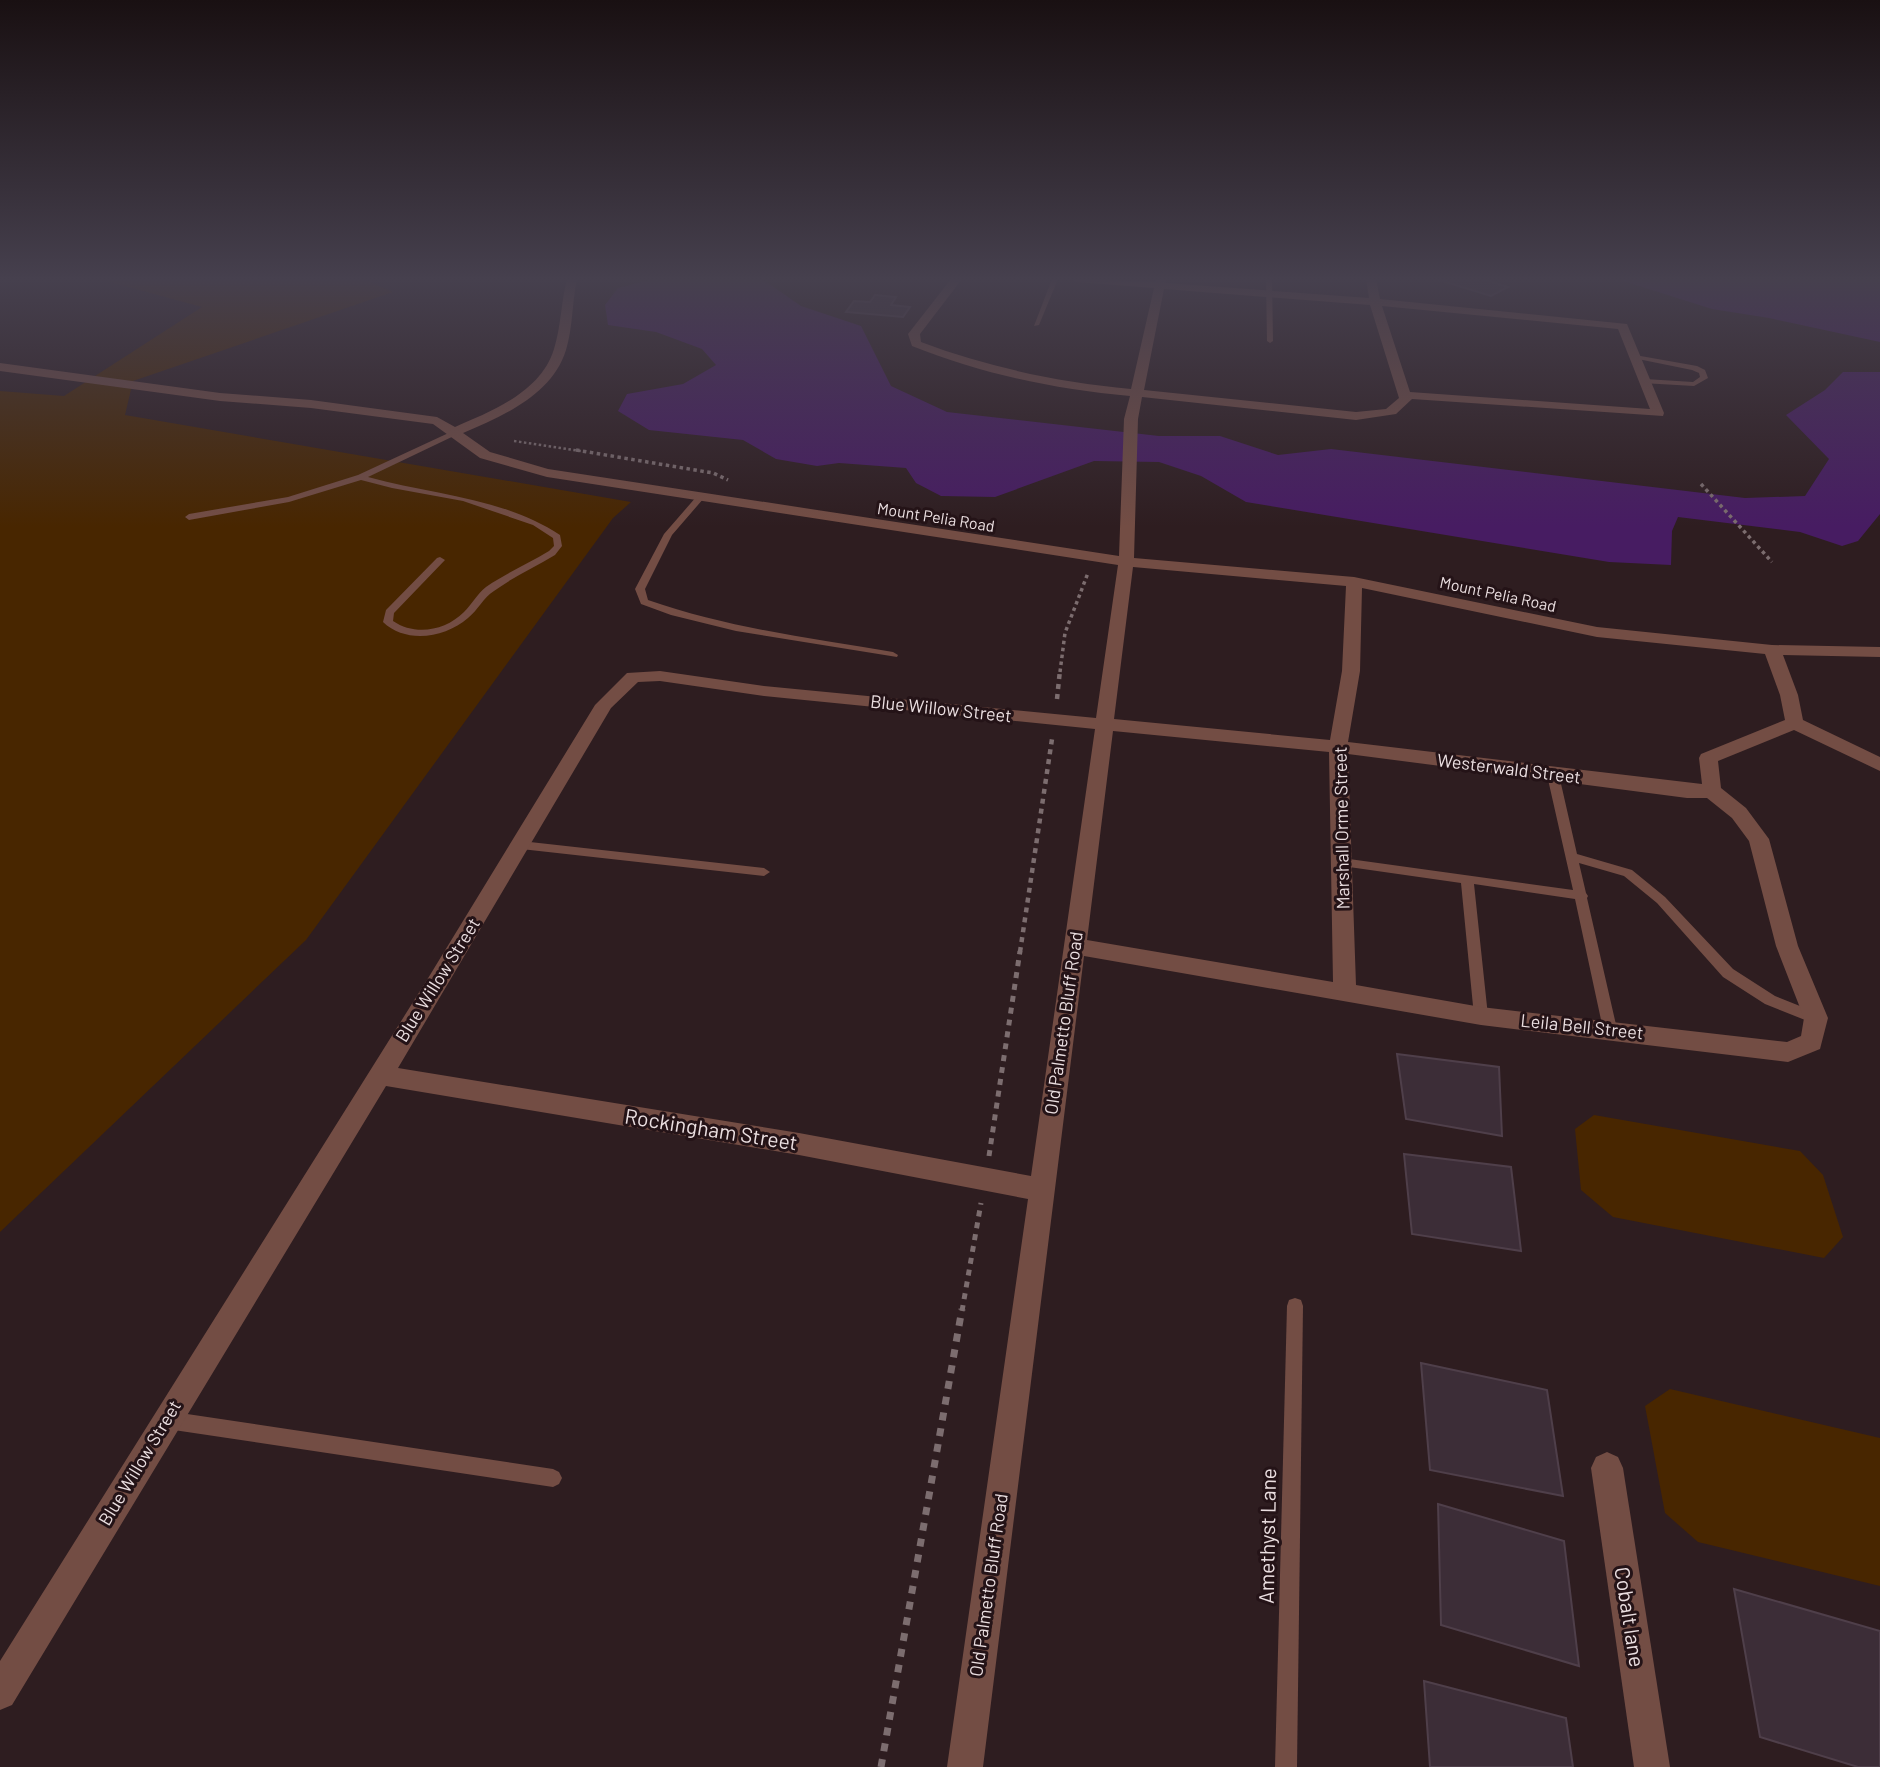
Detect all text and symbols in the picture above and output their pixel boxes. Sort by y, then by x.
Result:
street label: Mount Pelia Road [876,498,996,535]
street label: Mount Pelia Road [1438,572,1558,615]
street label: Blue Willow Street [869,690,1013,726]
street label: Marshall Orme Street [1329,746,1353,910]
street label: Westerwald Street [1436,748,1582,788]
street label: Blue Willow Street [390,913,484,1046]
street label: Old Palmetto Bluff Road [1039,930,1087,1116]
street label: Leila Bell Street [1520,1009,1645,1043]
street label: Rockingham Street [623,1103,799,1155]
street label: Blue Willow Street [93,1396,185,1529]
street label: Amethyst Lane [1253,1468,1280,1604]
street label: Old Palmetto Bluff Road [964,1492,1012,1678]
street label: Cobalt lane [1610,1565,1651,1669]

